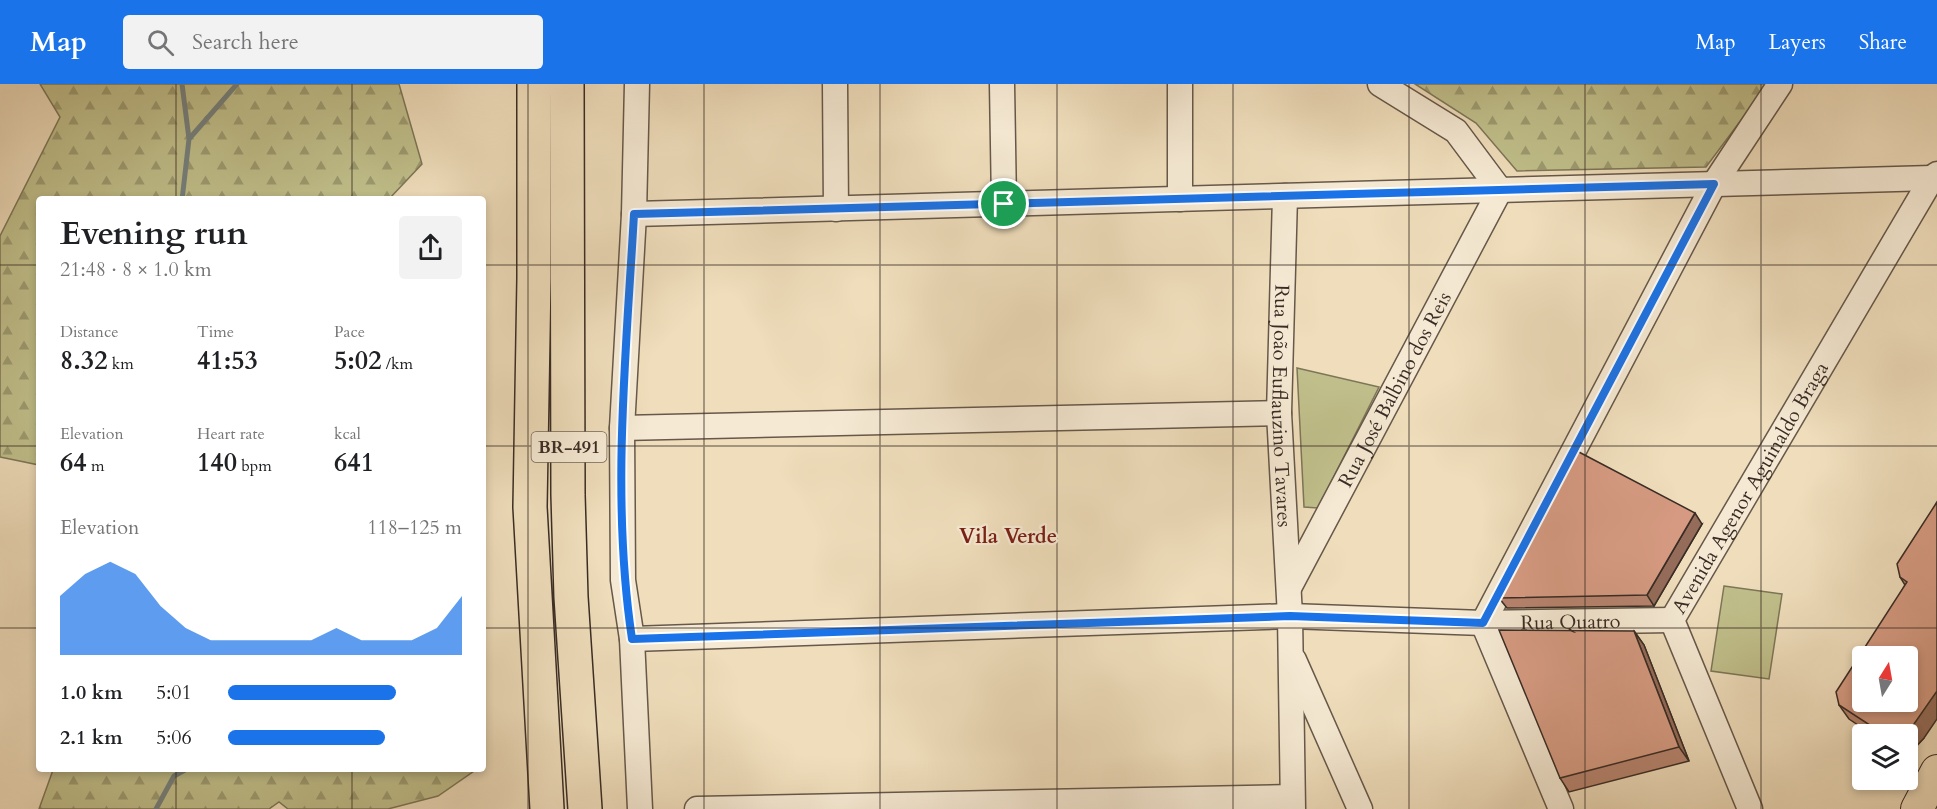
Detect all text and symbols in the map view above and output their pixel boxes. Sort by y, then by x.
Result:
search box [123,15,543,69]
text: Map [30,23,87,61]
icon: search [144,26,177,59]
text: Search here [192,27,299,57]
text: Map [1696,28,1736,57]
text: Layers [1769,28,1826,57]
text: Share [1859,28,1907,57]
pin [978,178,1029,229]
icon: arrive [987,187,1020,220]
text: Evening run [60,211,248,256]
button: share [399,216,462,279]
text: 21:48 · 8 × 1.0 km [60,256,212,283]
street label: Rua João Euflauzino Tavares [1265,284,1298,528]
street label: Rua José Balbino dos Reis [1332,287,1458,492]
text: Distance [60,321,118,343]
text: Time [197,321,234,343]
text: Pace [334,321,365,343]
text: 8.32 [60,343,108,378]
text: 41:53 [197,343,258,378]
text: 5:02 [334,343,382,378]
text: km [108,353,134,375]
text: /km [382,353,413,375]
street label: Avenida Agenor Aguinaldo Braga [1666,357,1835,619]
text: Elevation [60,423,124,445]
text: Heart rate [197,423,265,445]
text: kcal [334,423,361,445]
road number: BR-491 [532,432,606,462]
text: 64 [60,445,87,480]
text: 140 [197,445,237,480]
text: 641 [334,445,374,480]
text: m [87,455,104,477]
text: bpm [237,455,272,477]
text: Elevation [60,514,139,541]
text: 118–125 m [367,514,462,541]
district label: Vila Verde [959,522,1057,551]
street label: Rua Quatro [1520,608,1621,636]
north arrow [1852,646,1918,712]
map controls [1852,646,1918,790]
text: 1.0 km [60,679,123,706]
text: 5:01 [156,679,192,706]
text: 2.1 km [60,724,123,751]
text: 5:06 [156,724,192,751]
button: layers [1852,724,1918,790]

